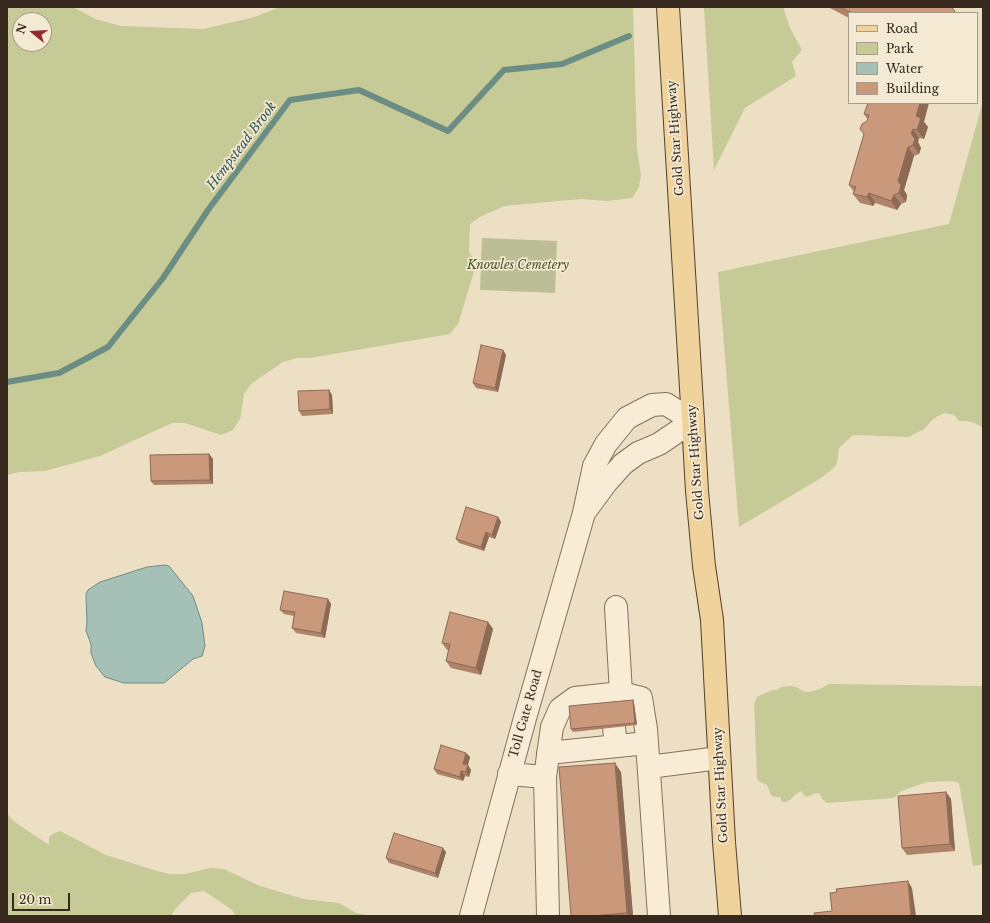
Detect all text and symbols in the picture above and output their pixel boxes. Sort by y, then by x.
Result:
north arrow [12,12,52,52]
legend [848,12,978,104]
text: Road [886,21,918,36]
text: N [13,22,30,36]
text: Park [886,41,914,56]
text: Water [886,61,923,76]
street label: Gold Star Highway [665,79,687,197]
text: Building [886,81,939,96]
water label: Hempstead Brook [204,99,280,193]
park label: Knowles Cemetery [467,259,569,273]
street label: Gold Star Highway [685,403,707,521]
street label: Toll Gate Road [506,668,546,760]
street label: Gold Star Highway [711,727,731,843]
scale bar [14,885,72,911]
text: 20 m [19,892,51,907]

